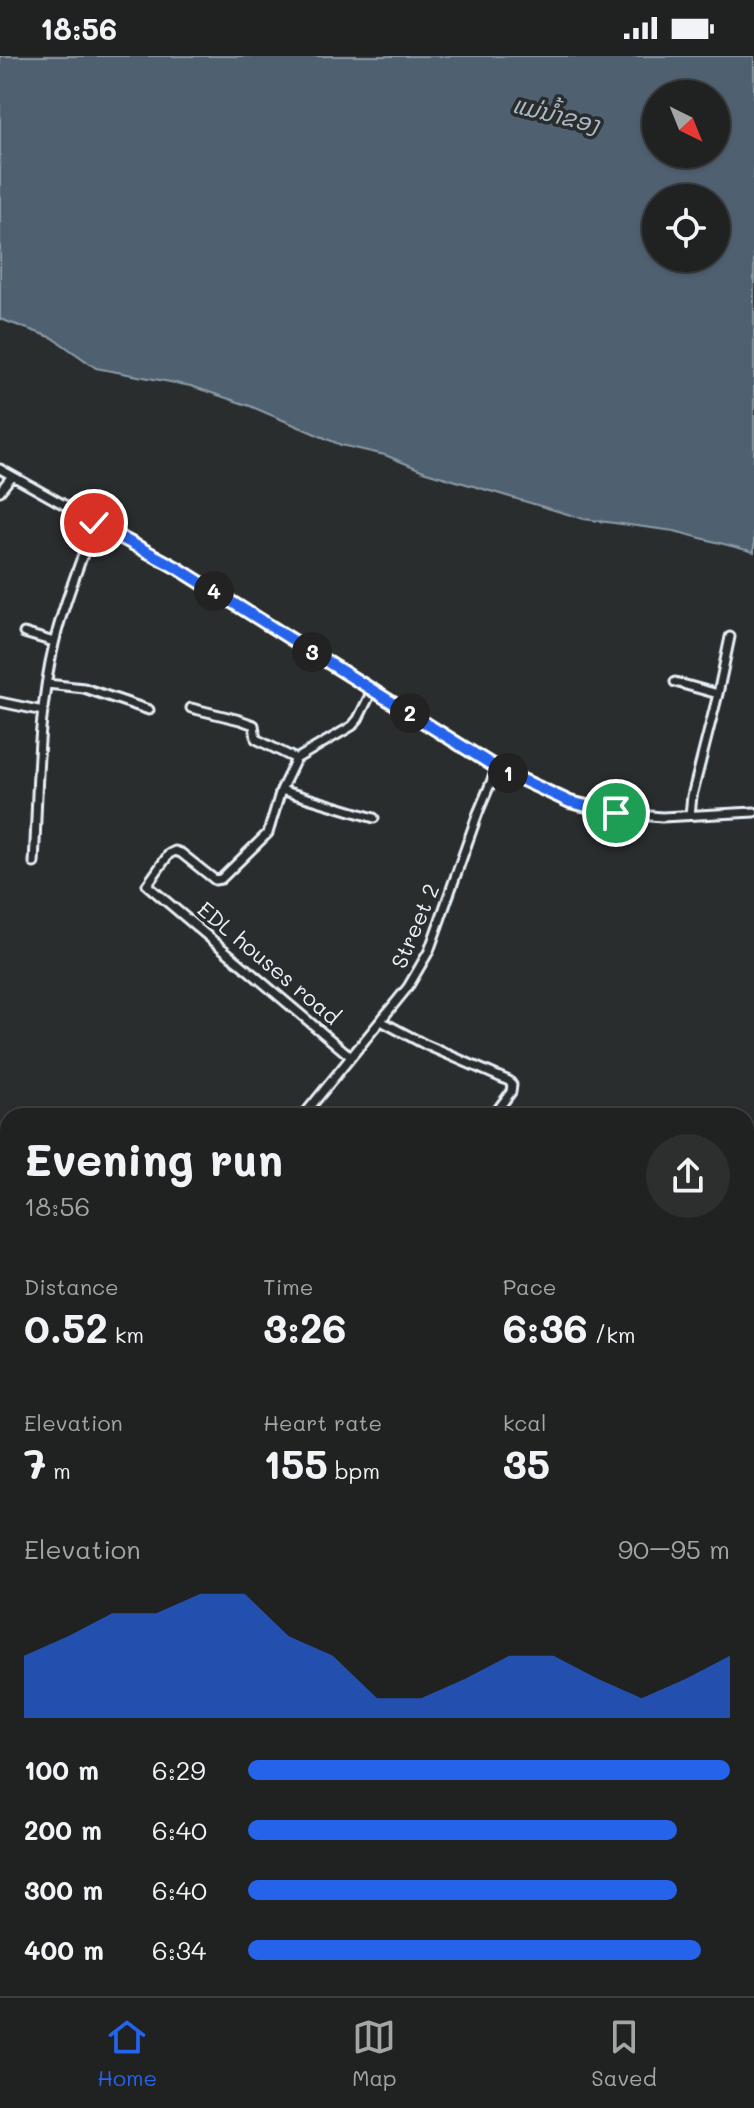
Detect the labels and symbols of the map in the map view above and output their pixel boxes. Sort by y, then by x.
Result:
north arrow [642,80,730,168]
water label: ແມ່ນ້ຳຂອງ [510,87,604,140]
pin [60,489,128,557]
pin: 4 [194,571,234,611]
pin: 3 [292,632,332,672]
pin: 2 [390,693,430,733]
pin: 1 [488,753,528,793]
pin [582,779,650,847]
street label: Street 2 [384,879,445,973]
street label: EDL houses road [192,894,347,1031]

